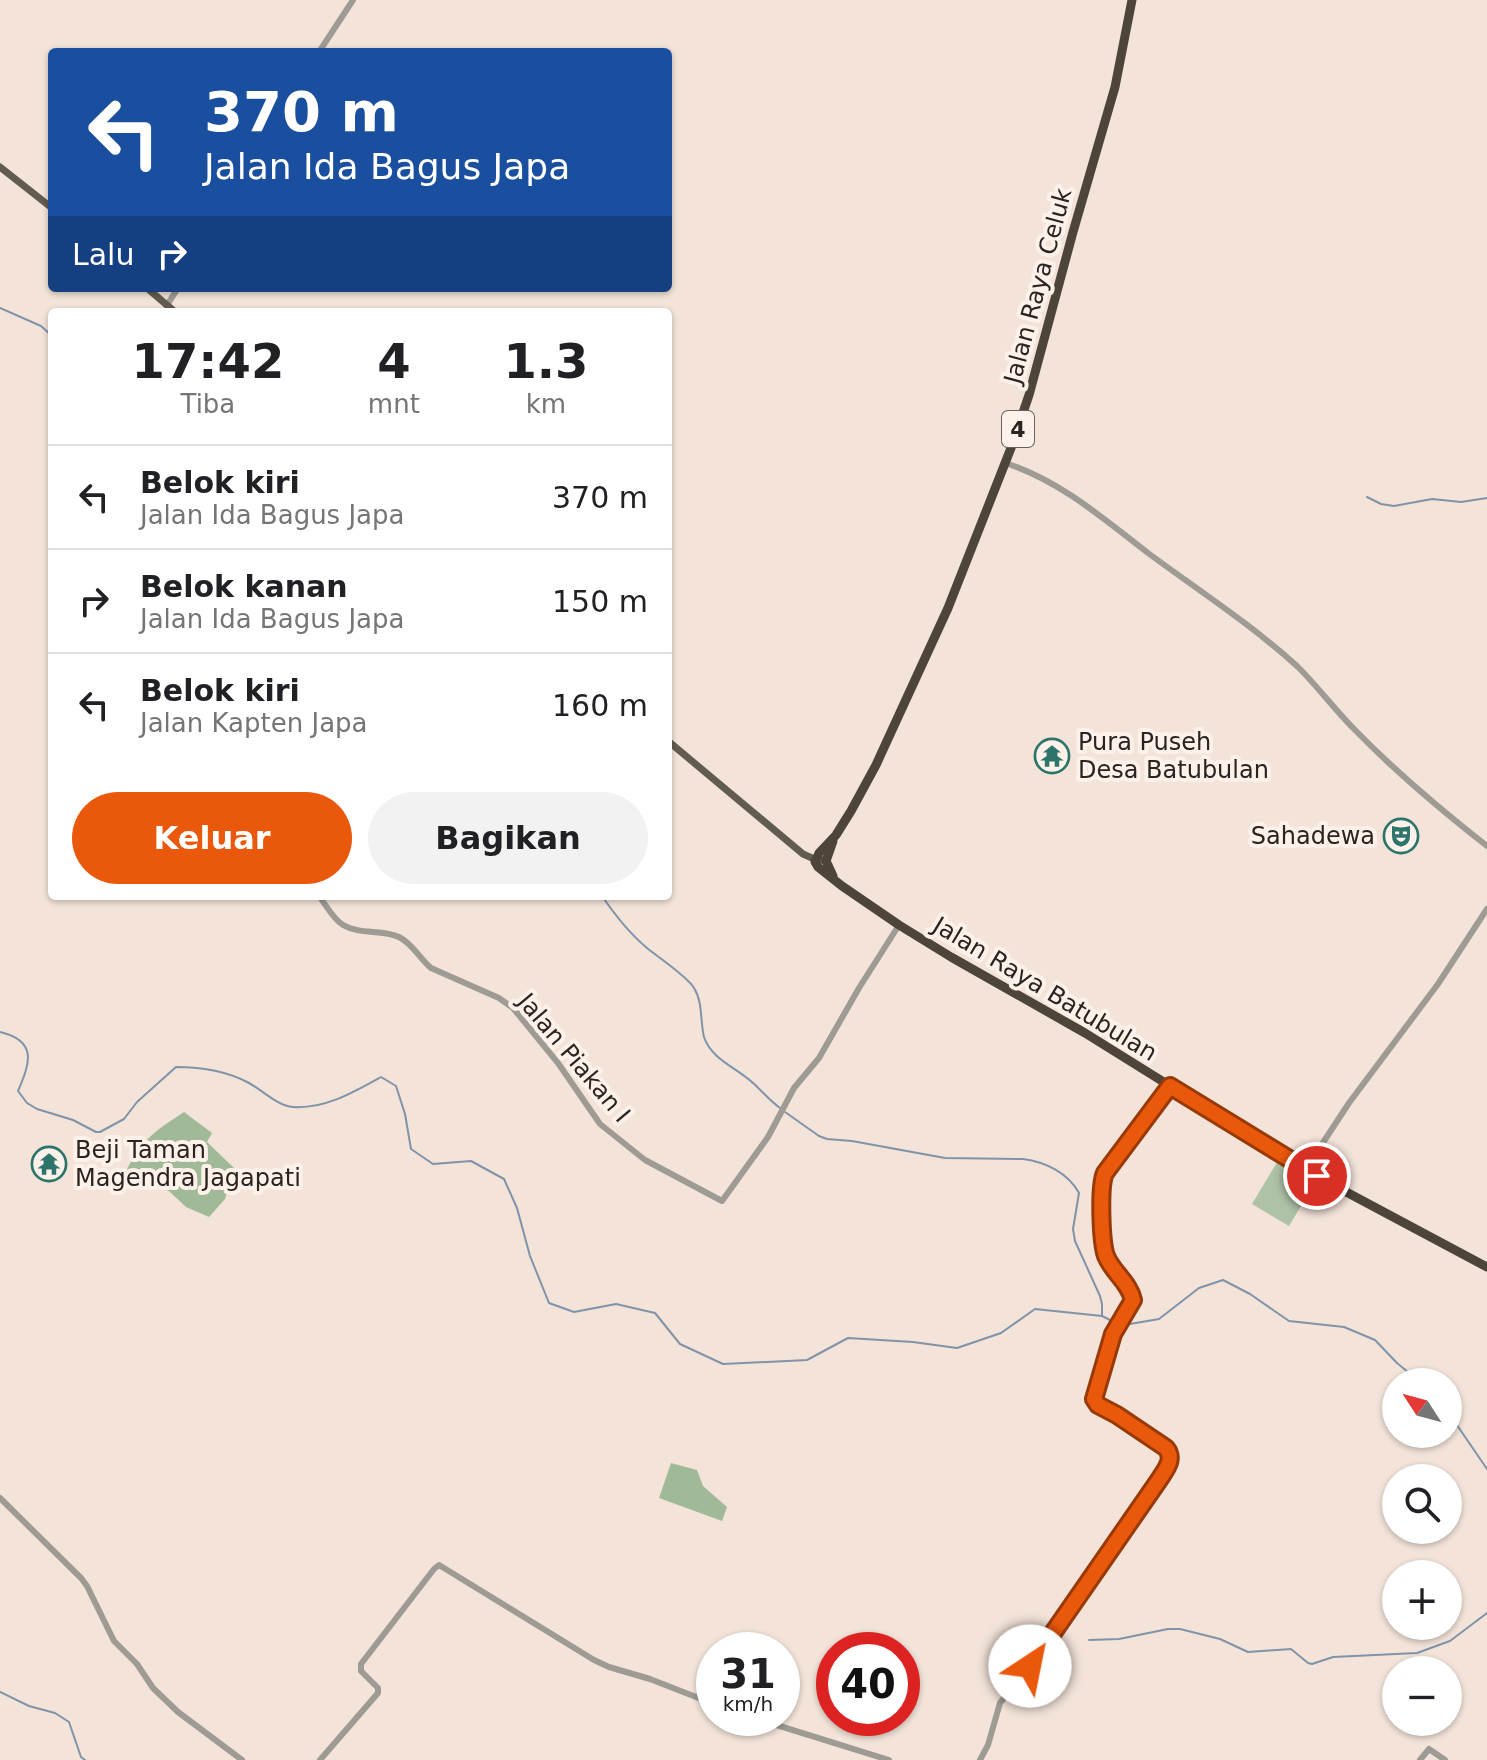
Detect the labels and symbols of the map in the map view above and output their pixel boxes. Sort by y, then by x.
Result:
street label: Jalan Raya Celuk [998,185,1078,388]
road number: 4 [1002,411,1034,447]
place label: Pura Puseh Desa Batubulan [1078,728,1269,784]
temple icon: Pura Puseh Desa Batubulan [1033,737,1071,775]
theatre icon: Sahadewa [1382,817,1420,855]
place label: Sahadewa [1251,822,1375,850]
street label: Jalan Raya Batubulan [926,910,1162,1067]
street label: Jalan Piakan I [511,986,636,1128]
place label: Beji Taman Magendra Jagapati [75,1136,301,1192]
pin [1283,1142,1351,1210]
temple icon: Beji Taman Magendra Jagapati [30,1145,68,1183]
north arrow [1382,1368,1462,1448]
position arrow [988,1624,1072,1708]
speed limit sign: 40 [816,1632,920,1736]

